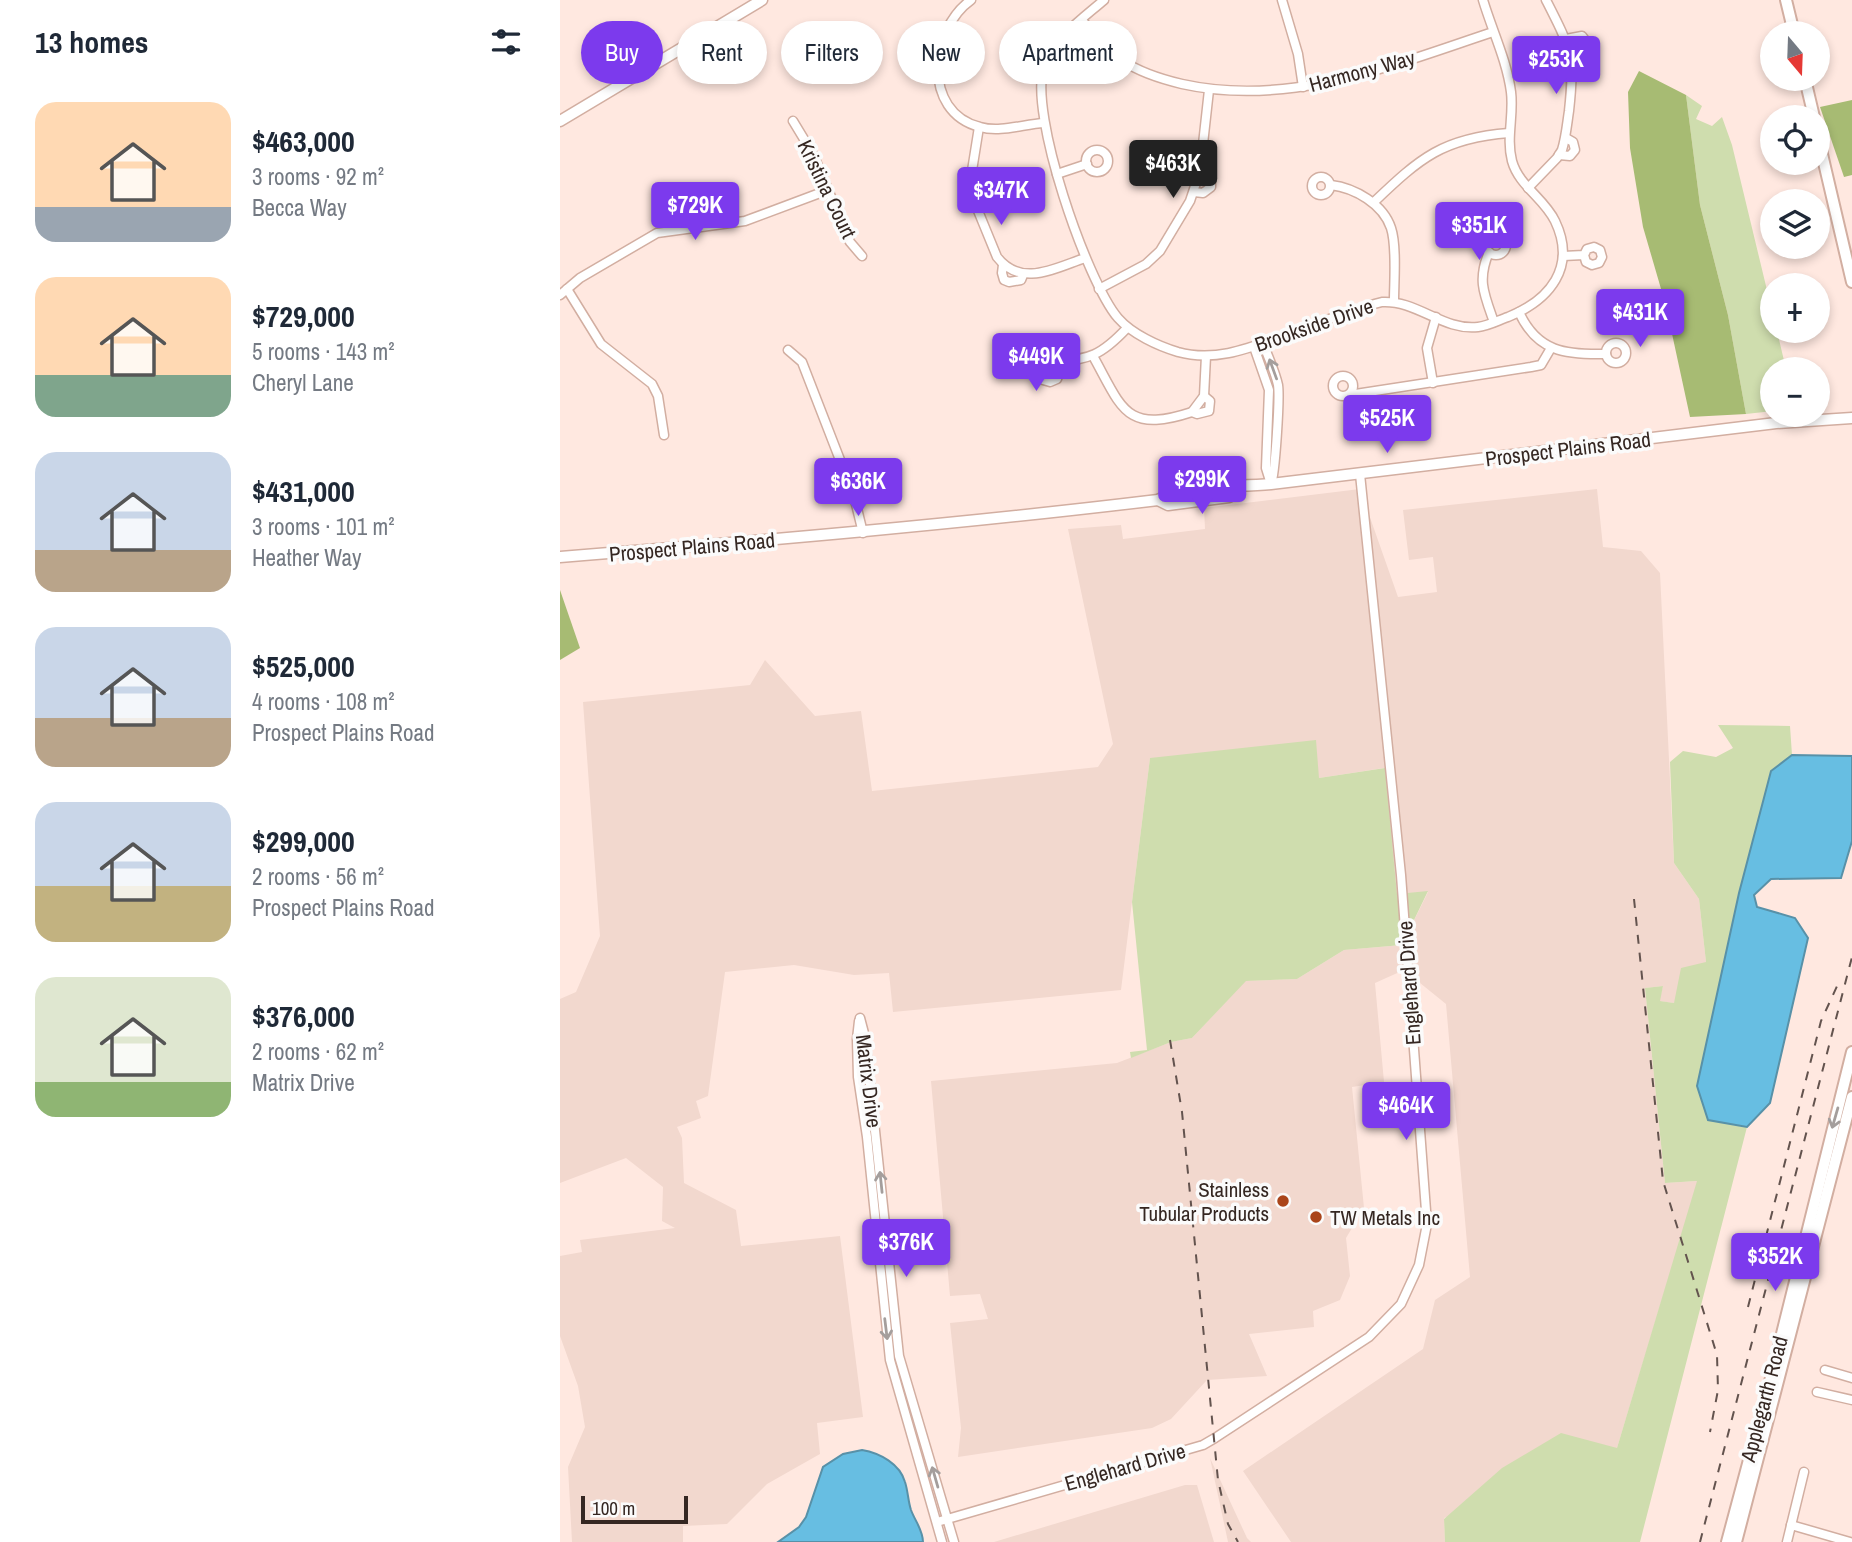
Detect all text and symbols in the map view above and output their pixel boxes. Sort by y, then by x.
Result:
chip: Buy [581,21,663,84]
chip: Rent [677,21,767,84]
chip: Filters [781,21,883,84]
chip: New [897,21,985,84]
chip: Apartment [999,21,1137,84]
north arrow [1760,21,1830,91]
map controls [1760,21,1830,427]
text: 13 homes [35,22,149,62]
icon: filters [487,23,525,61]
pin: $253K [1507,36,1605,96]
street label: Harmony Way [1306,43,1418,99]
text: $253K [1528,43,1584,74]
button: locate [1760,105,1830,175]
text: $463,000 [252,121,355,161]
icon: home [91,130,175,214]
street label: Kristina Court [791,135,863,243]
pin: $463K [1124,140,1222,200]
text: $463K [1145,147,1201,178]
text: 3 rooms · 92 m² [252,161,384,192]
pin: $347K [952,168,1050,227]
text: $347K [973,174,1029,205]
pin: $729K [646,182,744,242]
text: $729K [667,189,723,220]
button: layers [1760,189,1830,259]
text: Becca Way [252,192,347,223]
pin: $351K [1430,202,1528,262]
text: $351K [1451,209,1507,240]
button: + [1760,273,1830,343]
pin: $431K [1591,290,1689,349]
street label: Brookside Drive [1251,291,1377,359]
text: $729,000 [252,296,355,336]
text: $431K [1612,296,1668,327]
icon: home [91,305,175,389]
pin: $449K [987,334,1085,393]
text: 5 rooms · 143 m² [252,336,395,367]
text: $449K [1008,340,1064,371]
button: − [1760,357,1830,427]
one-way arrow [1266,359,1278,381]
text: Cheryl Lane [252,367,354,398]
pin: $525K [1338,396,1436,455]
text: $525K [1359,402,1415,433]
street label: Prospect Plains Road [1484,424,1652,474]
pin: $299K [1153,456,1251,516]
pin: $636K [809,458,907,518]
text: $299K [1174,463,1230,494]
text: $636K [830,465,886,496]
text: $431,000 [252,471,355,511]
icon: home [91,480,175,564]
text: 3 rooms · 101 m² [252,511,395,542]
street label: Prospect Plains Road [608,525,776,569]
text: Heather Way [252,542,361,573]
text: $525,000 [252,646,355,686]
icon: home [91,655,175,739]
text: 4 rooms · 108 m² [252,686,395,717]
text: Prospect Plains Road [252,717,434,748]
text: $299,000 [252,821,355,861]
icon: home [91,830,175,914]
text: 2 rooms · 56 m² [252,861,384,892]
text: Prospect Plains Road [252,892,434,923]
street label: Englehard Drive [1390,920,1428,1046]
text: $376,000 [252,996,355,1036]
icon: home [91,1005,175,1089]
street label: Matrix Drive [849,1033,889,1129]
text: 2 rooms · 62 m² [252,1036,384,1067]
text: Matrix Drive [252,1067,355,1098]
pin: $464K [1357,1082,1455,1142]
text: $464K [1378,1089,1434,1120]
one-way arrow [1827,1107,1840,1129]
one-way arrow [874,1171,887,1193]
place label: Stainless Tubular Products [1139,1175,1269,1228]
marker: Stainless Tubular Products [1275,1193,1291,1209]
place label: TW Metals Inc [1330,1203,1440,1232]
marker: TW Metals Inc [1308,1209,1324,1225]
pin: $376K [857,1220,955,1279]
text: $376K [878,1226,934,1257]
pin: $352K [1726,1234,1824,1293]
text: $352K [1747,1240,1803,1271]
one-way arrow [880,1318,893,1340]
street label: Applegarth Road [1733,1333,1795,1466]
street label: Englehard Drive [1061,1436,1189,1498]
one-way arrow [927,1466,940,1488]
scale bar [581,1493,688,1525]
text: 100 m [592,1495,635,1521]

